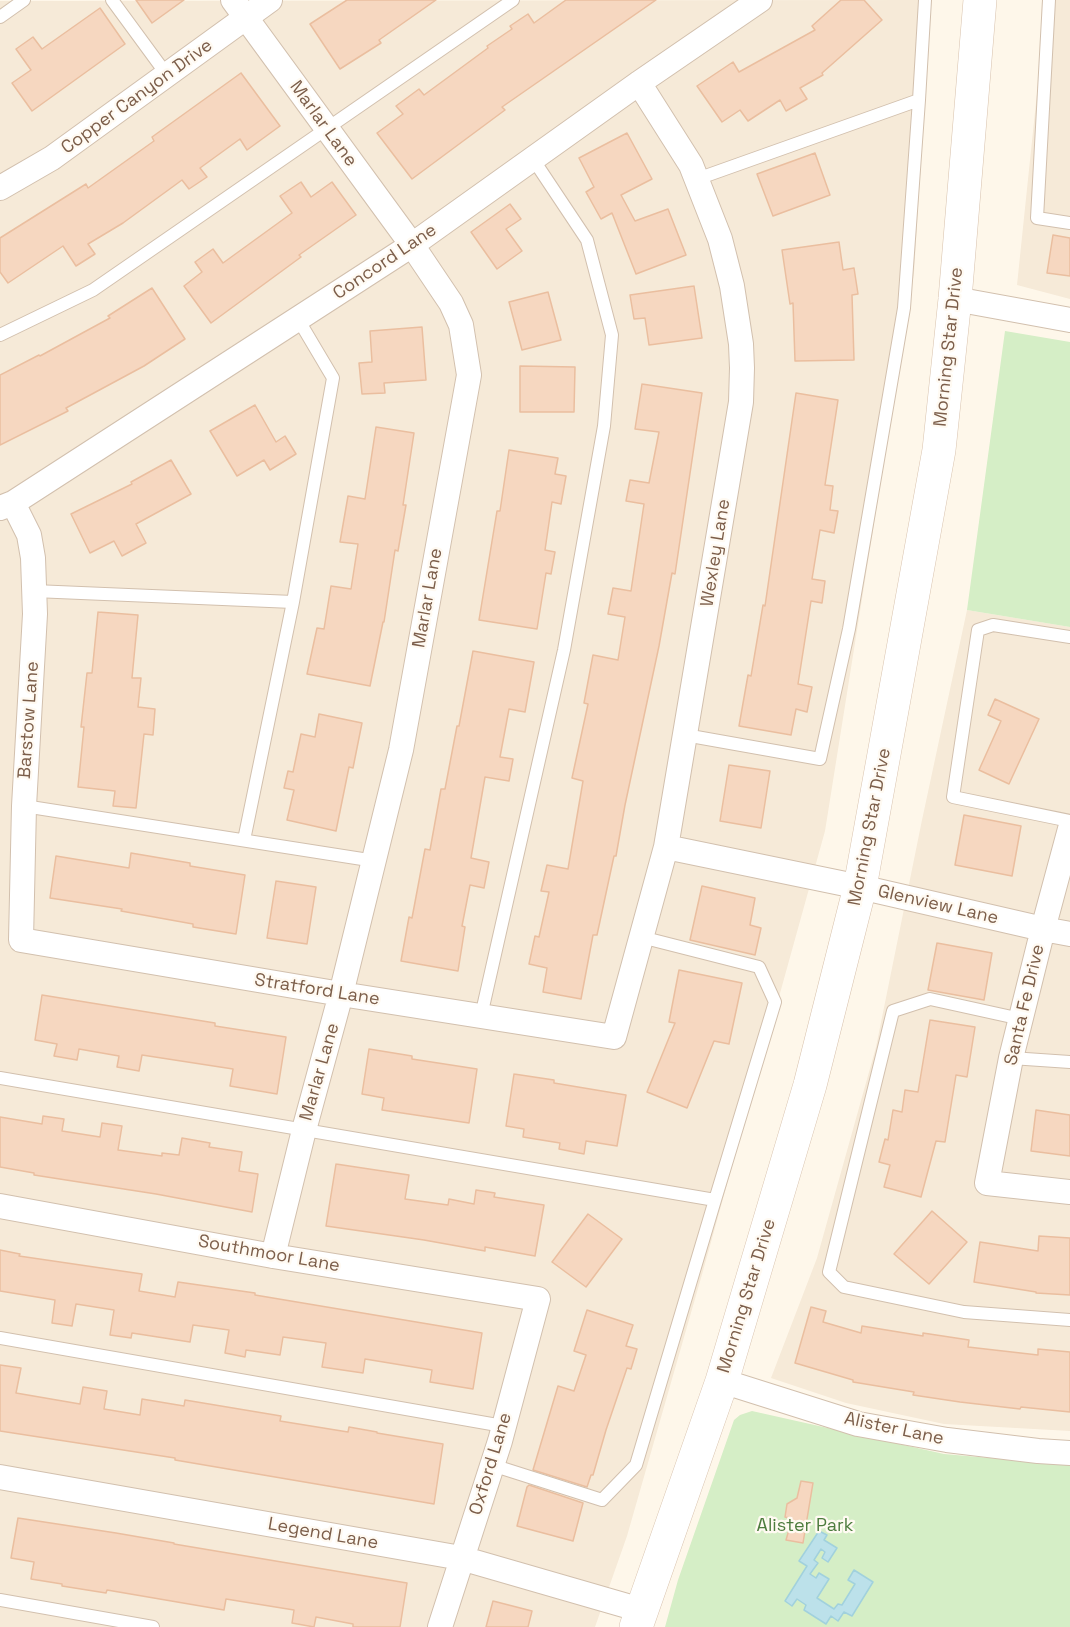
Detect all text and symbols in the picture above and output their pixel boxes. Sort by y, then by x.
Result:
street label: Copper Canyon Drive [57,35,217,159]
street label: Marlar Lane [285,77,361,171]
street label: Concord Lane [329,219,441,305]
street label: Morning Star Drive [930,266,968,428]
street label: Wexley Lane [697,498,735,608]
street label: Marlar Lane [409,547,447,649]
street label: Barstow Lane [14,660,44,780]
street label: Morning Star Drive [844,746,896,908]
street label: Glenview Lane [876,881,1000,929]
street label: Santa Fe Drive [1001,942,1049,1068]
street label: Stratford Lane [253,969,381,1011]
street label: Marlar Lane [296,1021,344,1123]
street label: Morning Star Drive [713,1216,781,1376]
street label: Southmoor Lane [196,1231,342,1277]
street label: Alister Lane [842,1408,946,1450]
street label: Oxford Lane [465,1410,517,1518]
street label: Legend Lane [266,1514,380,1554]
park label: Alister Park [757,1515,853,1537]

